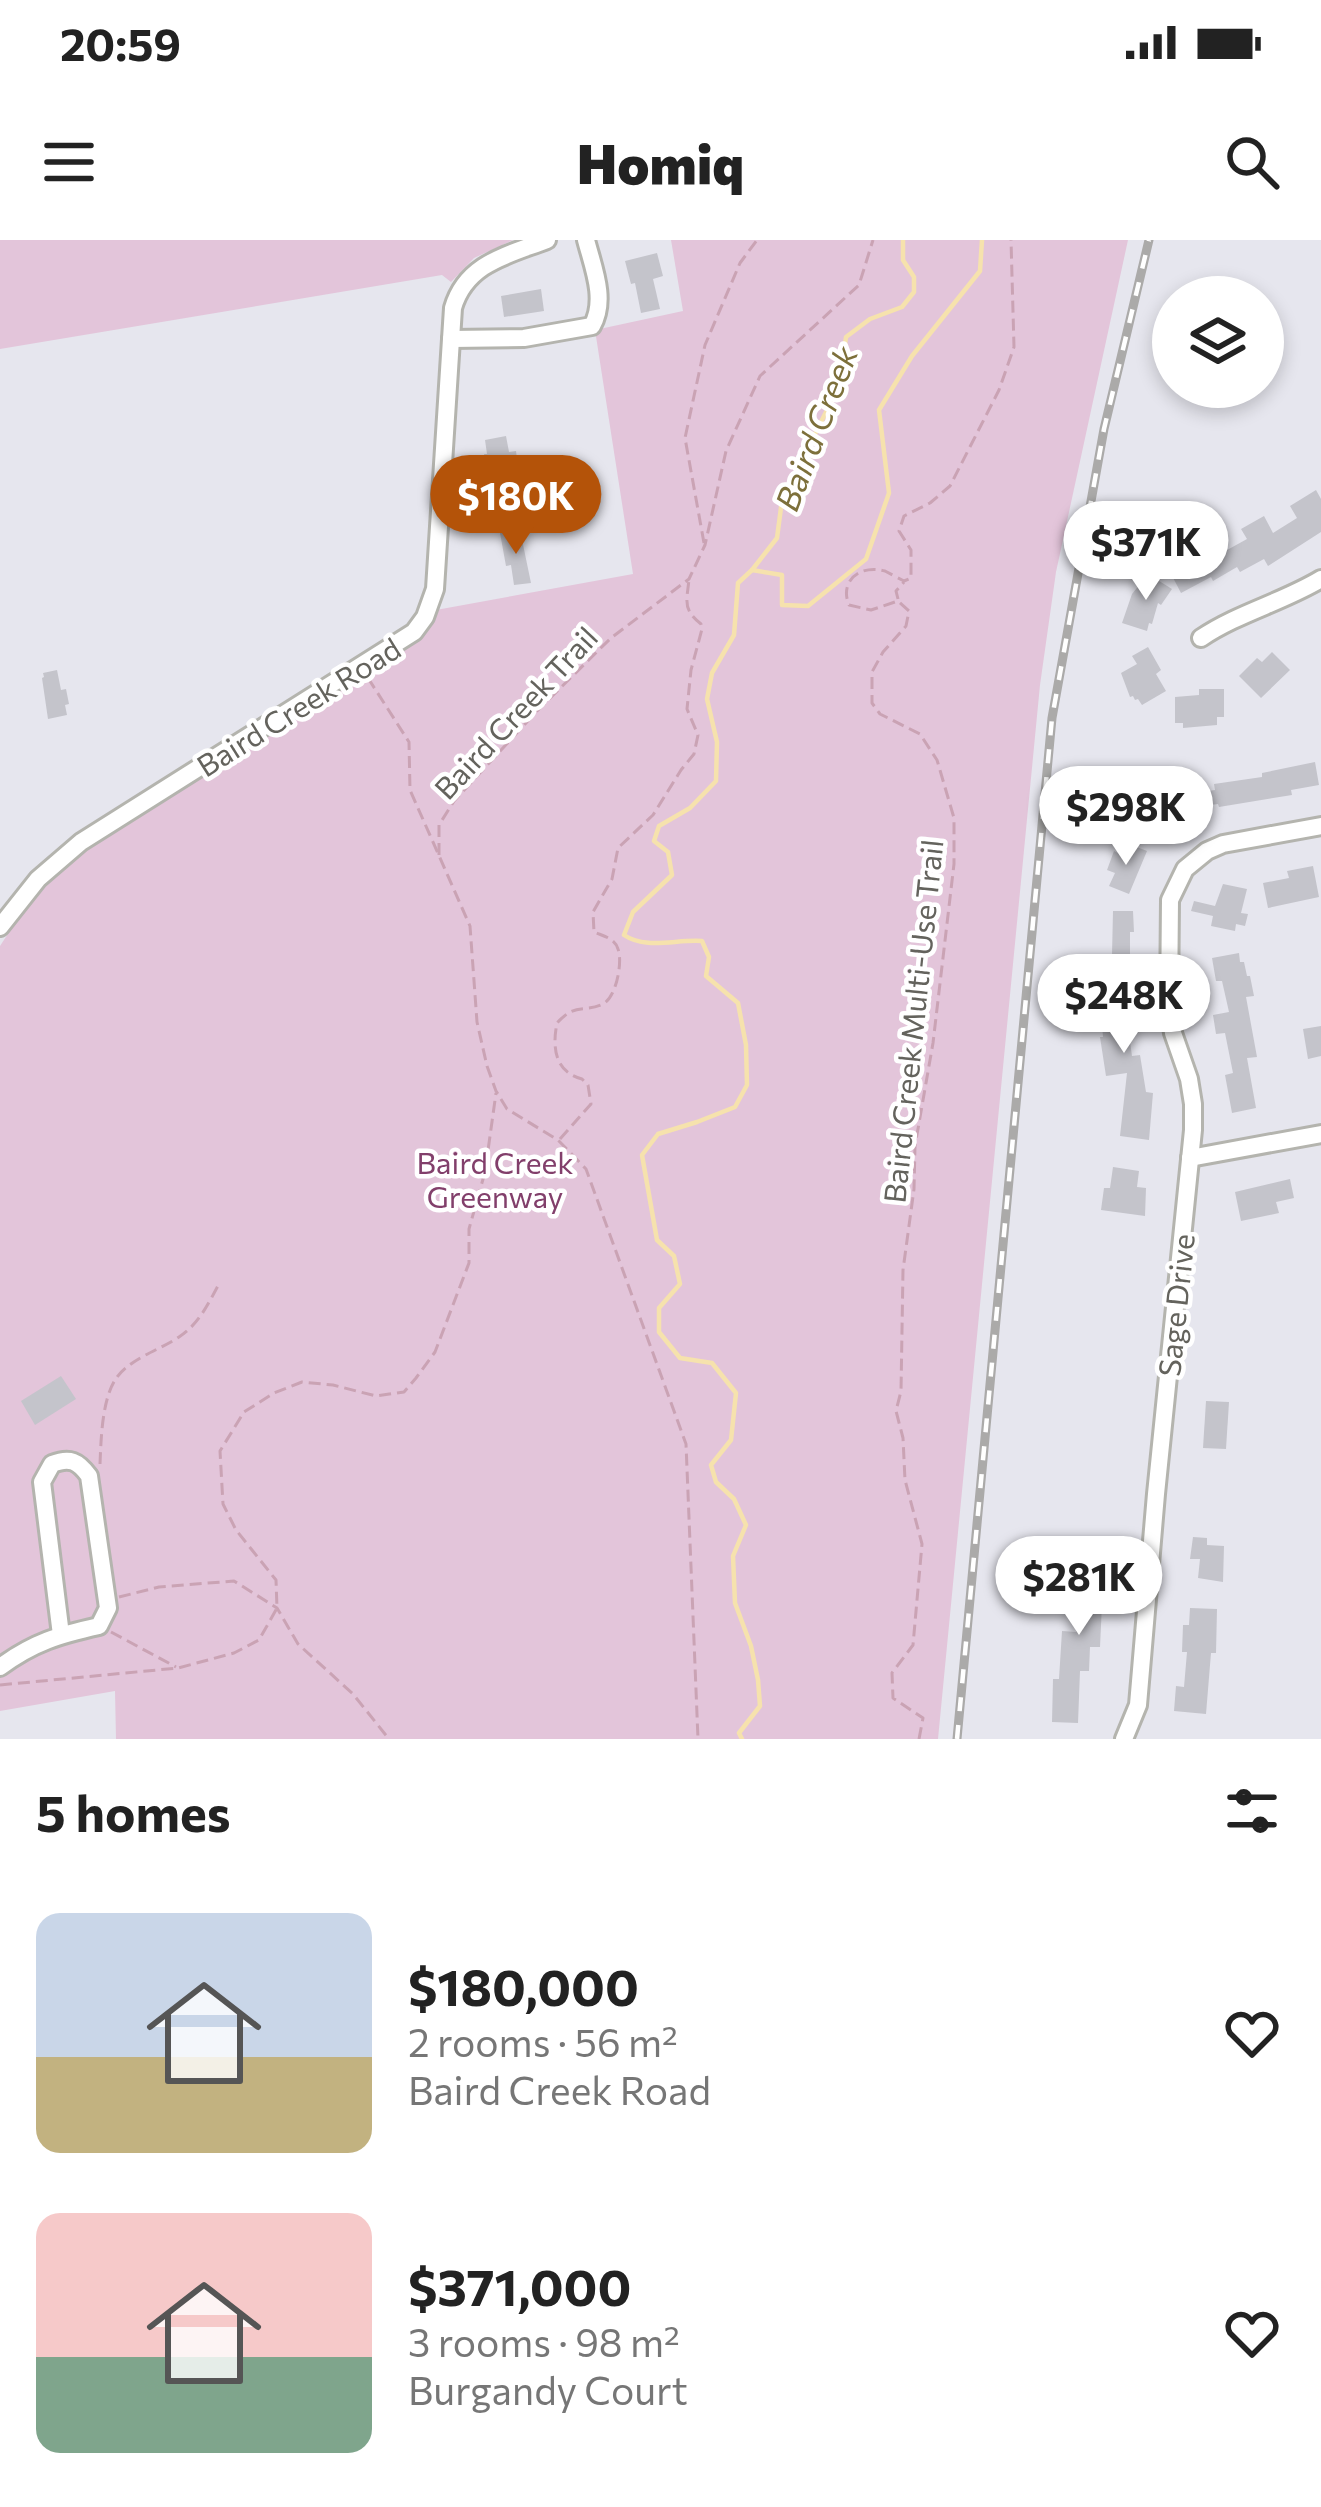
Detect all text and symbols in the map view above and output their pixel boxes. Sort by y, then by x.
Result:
text: 20:59 [60,15,181,70]
icon: menu [36,129,102,195]
text: Homiq [577,129,744,195]
icon: search [1219,129,1285,195]
map controls [1152,276,1284,408]
button: layers [1152,276,1284,408]
water label: Baird Creek [765,339,866,516]
pin: $180K [432,455,600,557]
text: $180K [457,470,575,518]
pin: $371K [1062,501,1230,603]
text: $371K [1090,516,1202,564]
street label: Baird Creek Trail [426,618,604,806]
street label: Baird Creek Road [189,629,407,783]
pin: $298K [1042,766,1210,868]
text: $298K [1066,781,1186,829]
street label: Baird Creek Multi-Use Trail [875,837,949,1205]
pin: $248K [1040,954,1208,1056]
text: $248K [1064,969,1184,1017]
park label: Baird Creek Greenway [416,1143,574,1214]
street label: Sage Drive [1149,1232,1201,1378]
pin: $281K [995,1536,1163,1638]
text: $281K [1022,1551,1136,1599]
icon: filters [1219,1778,1285,1844]
text: 5 homes [36,1780,231,1843]
text: $180,000 [408,1954,639,2017]
icon: home [132,1961,276,2105]
icon: heart [1219,2000,1285,2066]
text: 2 rooms · 56 m² [408,2017,678,2065]
text: Baird Creek Road [408,2065,711,2113]
text: $371,000 [408,2254,631,2317]
icon: home [132,2261,276,2405]
icon: heart [1219,2300,1285,2366]
text: 3 rooms · 98 m² [408,2317,680,2365]
text: Burgandy Court [408,2365,688,2413]

